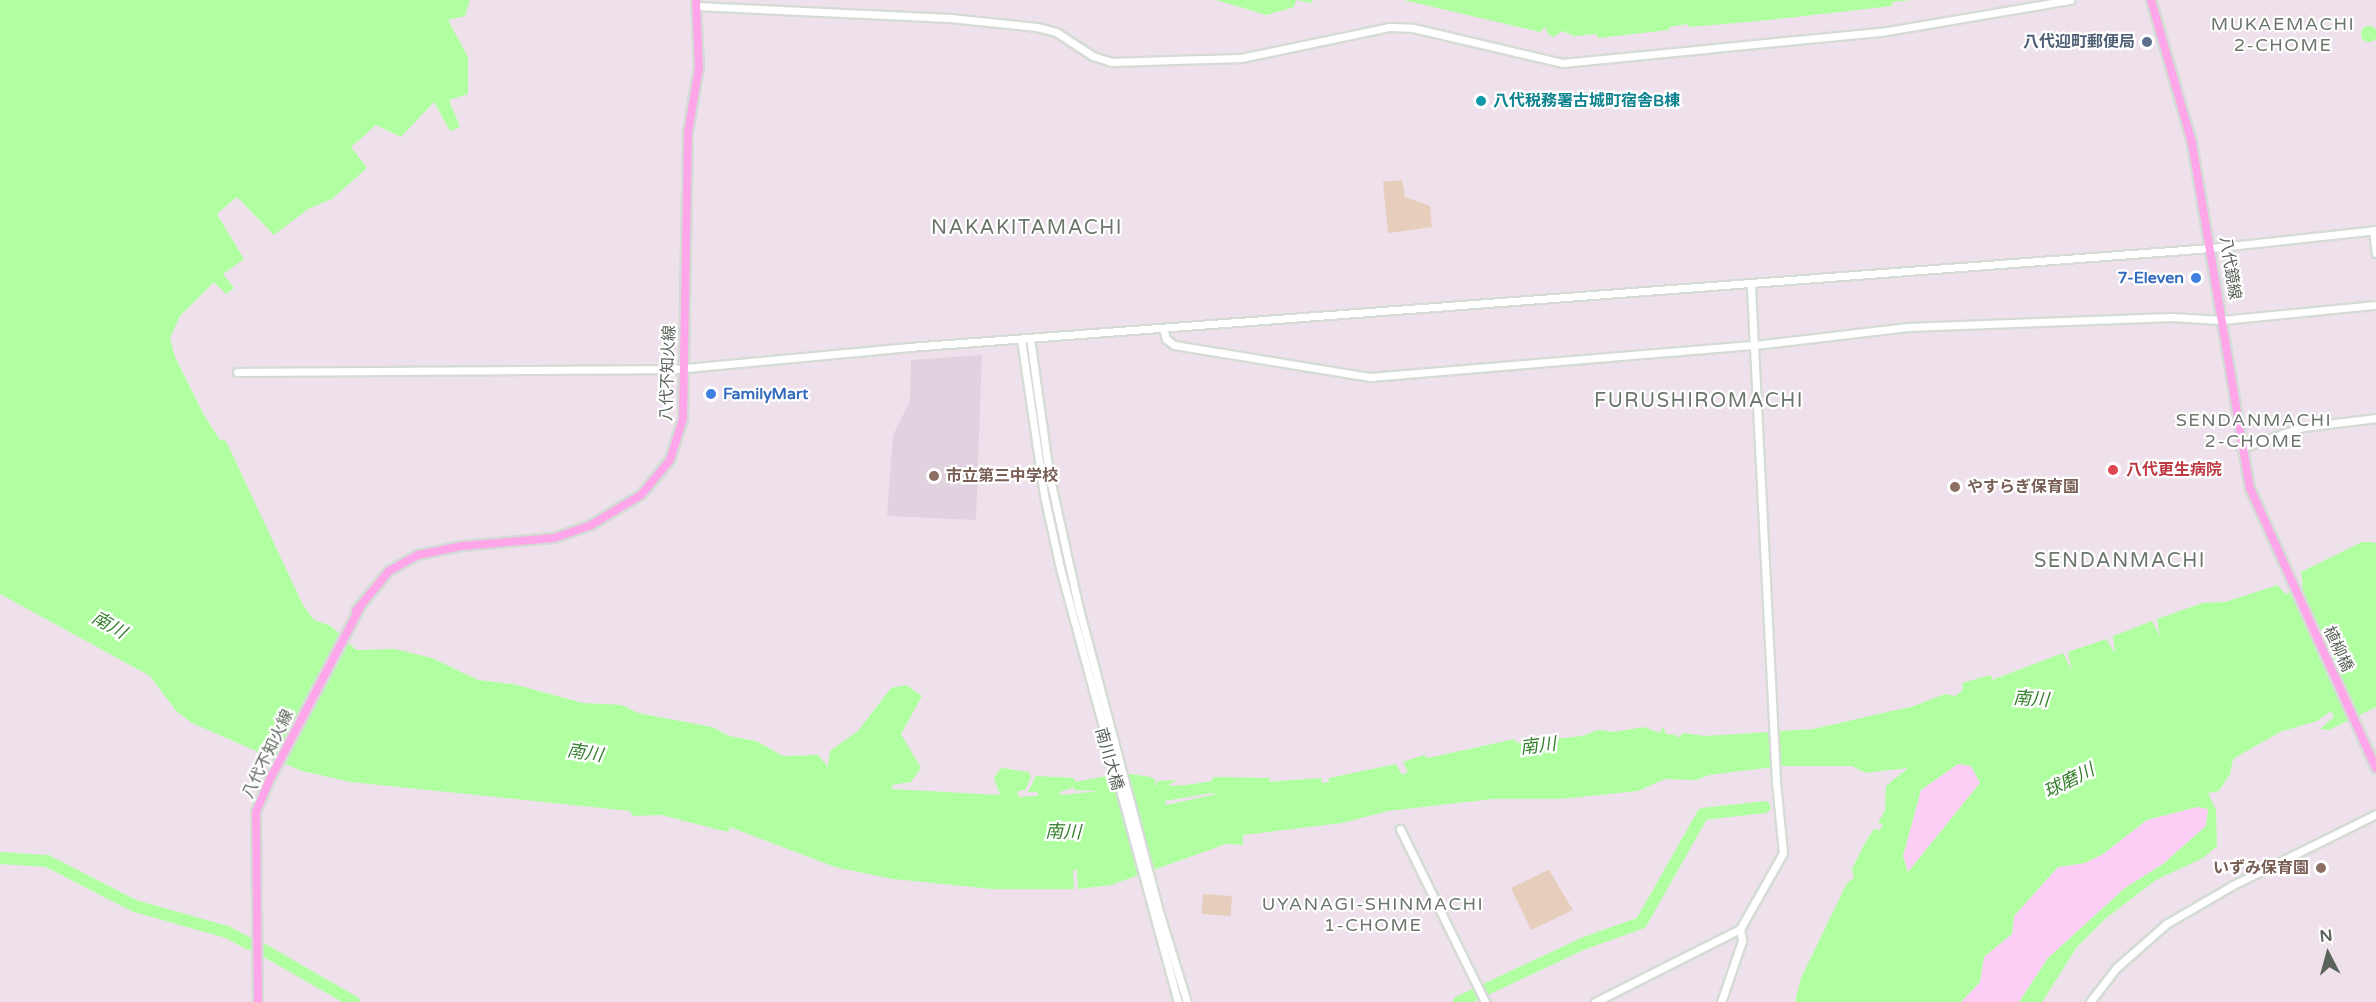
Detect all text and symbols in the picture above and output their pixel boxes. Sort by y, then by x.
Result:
district label: MUKAEMACHI 2-CHOME [2211,14,2355,57]
place label: 八代迎町郵便局 [2023,32,2135,52]
marker: 八代迎町郵便局 [2140,35,2154,49]
place label: 八代税務署古城町宿舎B棟 [1493,91,1680,111]
marker: 八代税務署古城町宿舎B棟 [1474,94,1488,108]
district label: NAKAKITAMACHI [931,216,1123,240]
street label: 八代鏡線 [2216,235,2244,301]
place label: 7-Eleven [2117,268,2184,288]
marker: 7-Eleven [2189,271,2203,285]
street label: 八代不知火線 [657,325,679,421]
place label: FamilyMart [723,384,808,404]
marker: FamilyMart [704,387,718,401]
district label: FURUSHIROMACHI [1594,389,1804,413]
district label: SENDANMACHI 2-CHOME [2176,410,2332,452]
place label: 八代更生病院 [2126,460,2222,480]
marker: 八代更生病院 [2104,461,2122,479]
place label: 市立第三中学校 [946,466,1058,486]
marker: 市立第三中学校 [927,469,941,483]
place label: やすらぎ保育園 [1967,477,2079,497]
marker: やすらぎ保育園 [1948,480,1962,494]
district label: SENDANMACHI [2034,549,2206,573]
water label: 南川 [88,607,130,643]
street label: 植柳橋 [2319,623,2357,675]
water label: 南川 [2012,687,2050,711]
street label: 八代不知火線 [238,707,298,801]
street label: 南川大橋 [1091,726,1127,792]
water label: 南川 [1519,733,1557,759]
water label: 南川 [566,740,604,766]
water label: 球磨川 [2040,759,2098,803]
water label: 南川 [1045,821,1081,843]
place label: いずみ保育園 [2213,858,2309,878]
marker: いずみ保育園 [2314,861,2328,875]
district label: UYANAGI-SHINMACHI 1-CHOME [1262,894,1484,936]
north arrow [2298,924,2358,984]
text: N [2319,925,2334,947]

